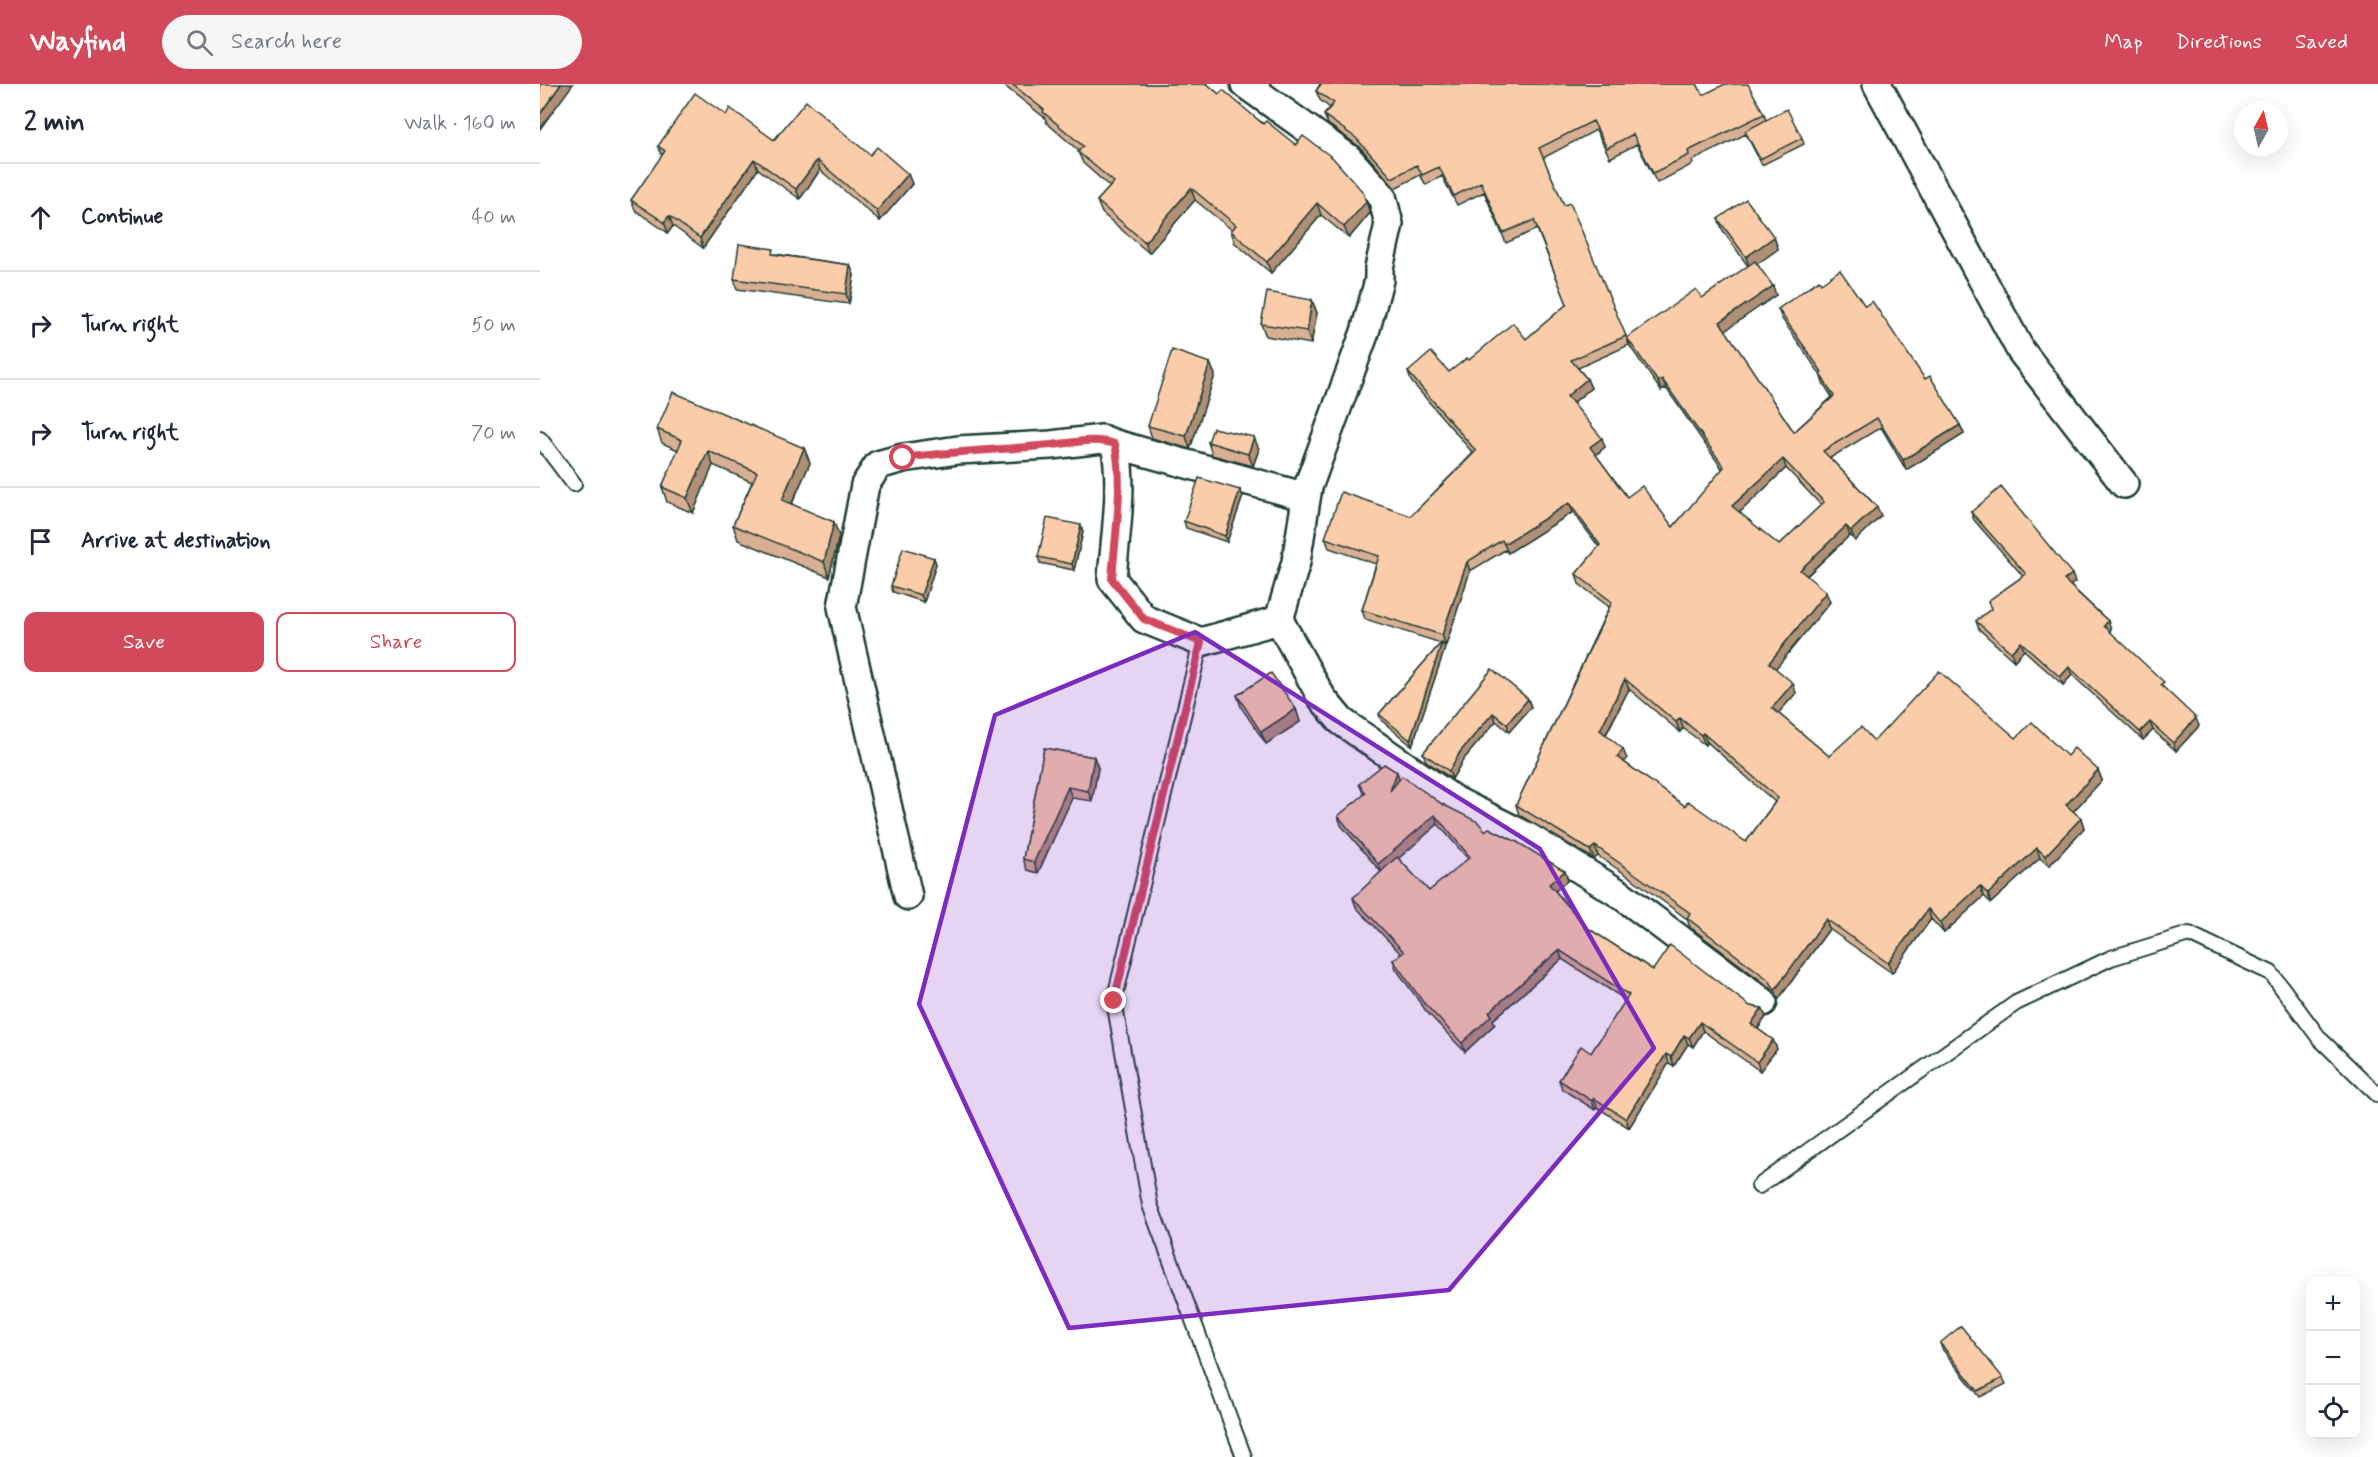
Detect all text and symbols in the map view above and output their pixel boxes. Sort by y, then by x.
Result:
search box [162,15,582,69]
text: Wayfind [30,24,126,61]
icon: search [183,26,216,59]
text: Search here [231,28,342,56]
text: Map [2104,28,2143,56]
text: Directions [2176,28,2262,56]
text: Saved [2295,28,2348,56]
north arrow [2234,102,2288,156]
text: 2 min [24,106,85,140]
text: Walk · 160 m [404,110,516,137]
icon: ahead [24,201,57,234]
text: Continue [81,203,163,231]
text: 40 m [472,204,516,231]
icon: right [24,309,57,342]
text: Turn right [81,311,179,339]
text: 50 m [471,312,516,339]
icon: right [24,417,57,450]
text: Turn right [81,419,179,447]
text: 70 m [471,420,516,447]
route start [889,444,915,470]
icon: arrive [24,525,57,558]
text: Arrive at destination [81,527,271,555]
button: Save [24,612,264,672]
button: Share [276,612,516,672]
route end [1100,987,1126,1013]
map controls [2306,1277,2360,1439]
button: + [2306,1277,2360,1331]
button: − [2306,1331,2360,1385]
button: locate [2306,1385,2360,1439]

